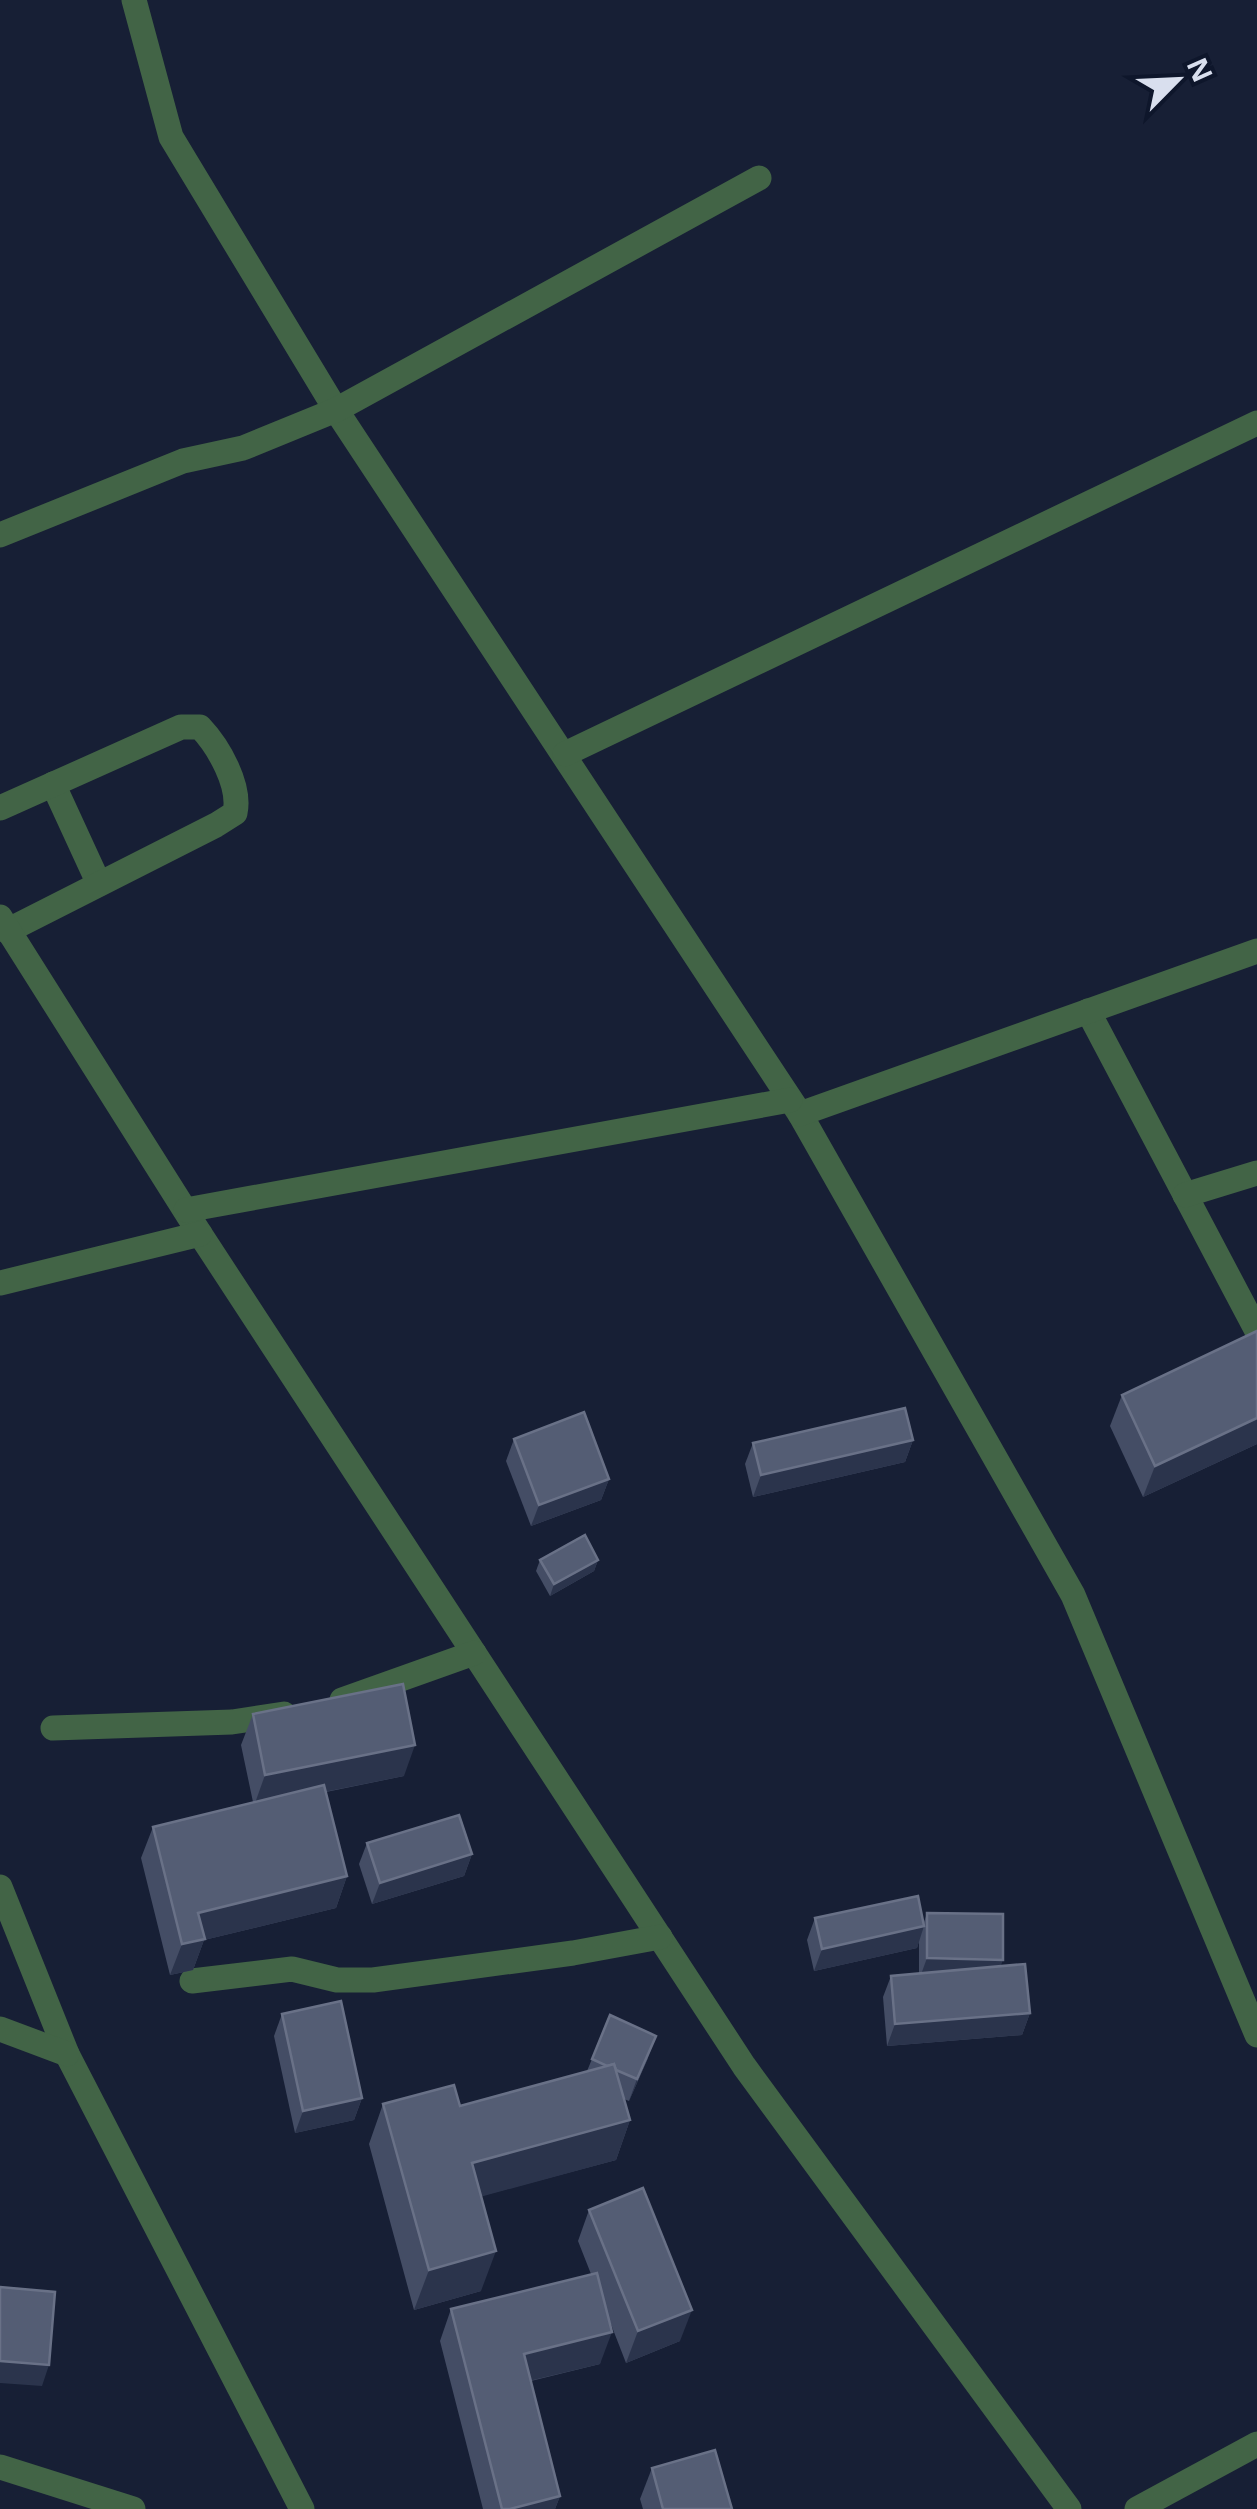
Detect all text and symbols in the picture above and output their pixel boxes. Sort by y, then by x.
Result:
north arrow [1127,30,1227,130]
text: N [1179,51,1223,88]

